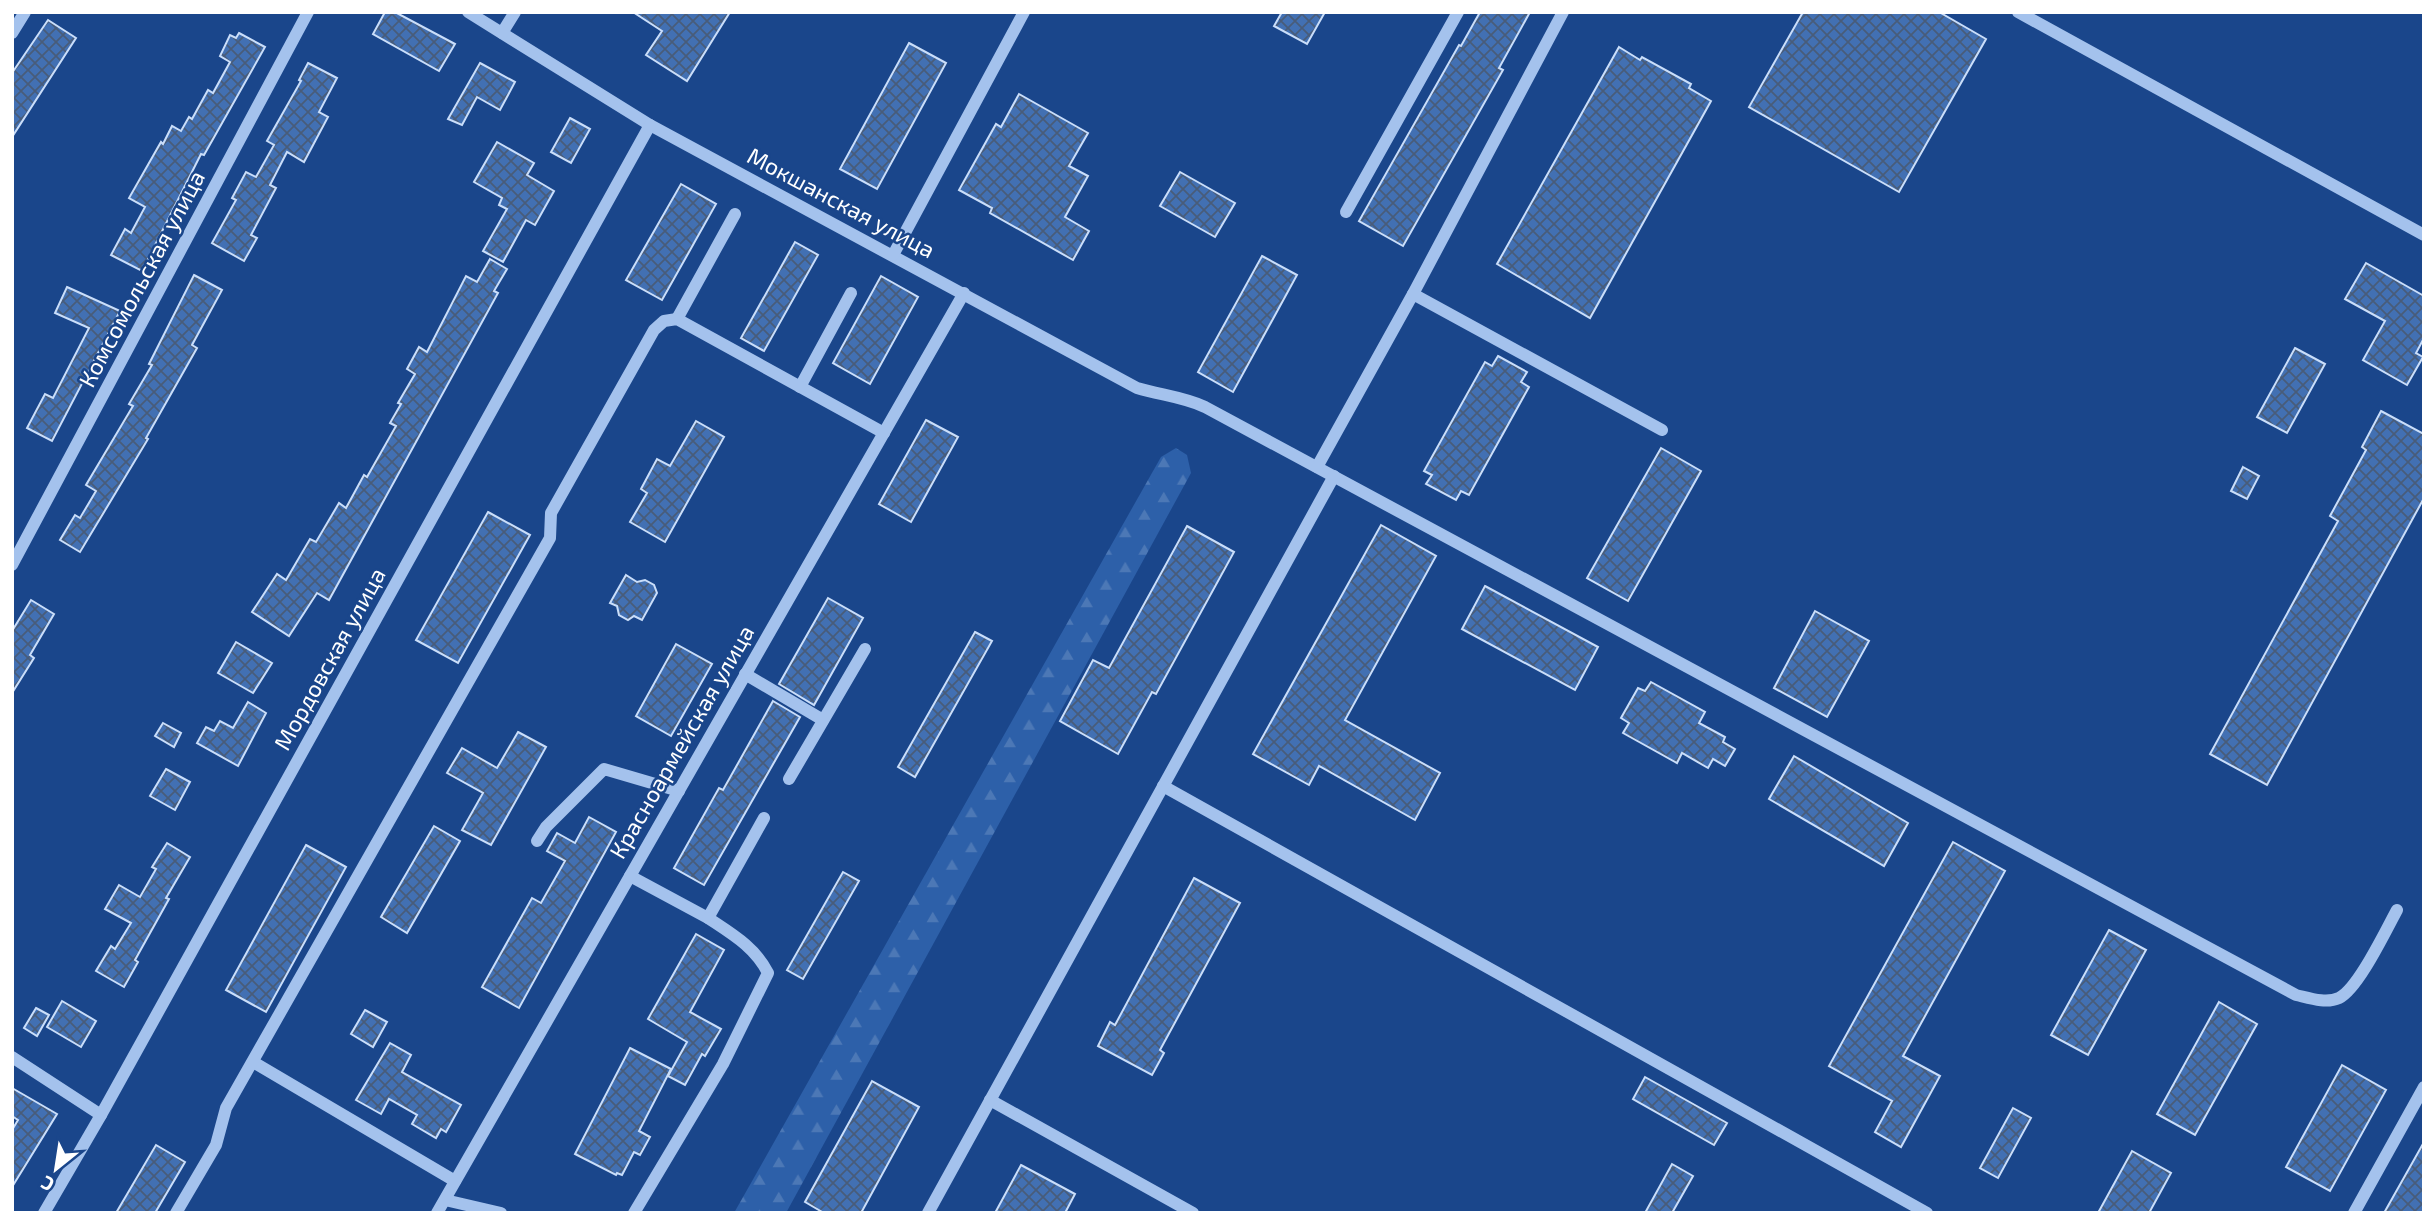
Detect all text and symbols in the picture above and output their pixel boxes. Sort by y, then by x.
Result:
street label: Мокшанская улица [742,141,940,264]
street label: Комсомольская улица [72,165,211,392]
street label: Мордовская улица [267,562,392,755]
street label: Красноармейская улица [603,620,760,864]
north arrow [21,1134,91,1204]
text: С [37,1171,58,1197]

